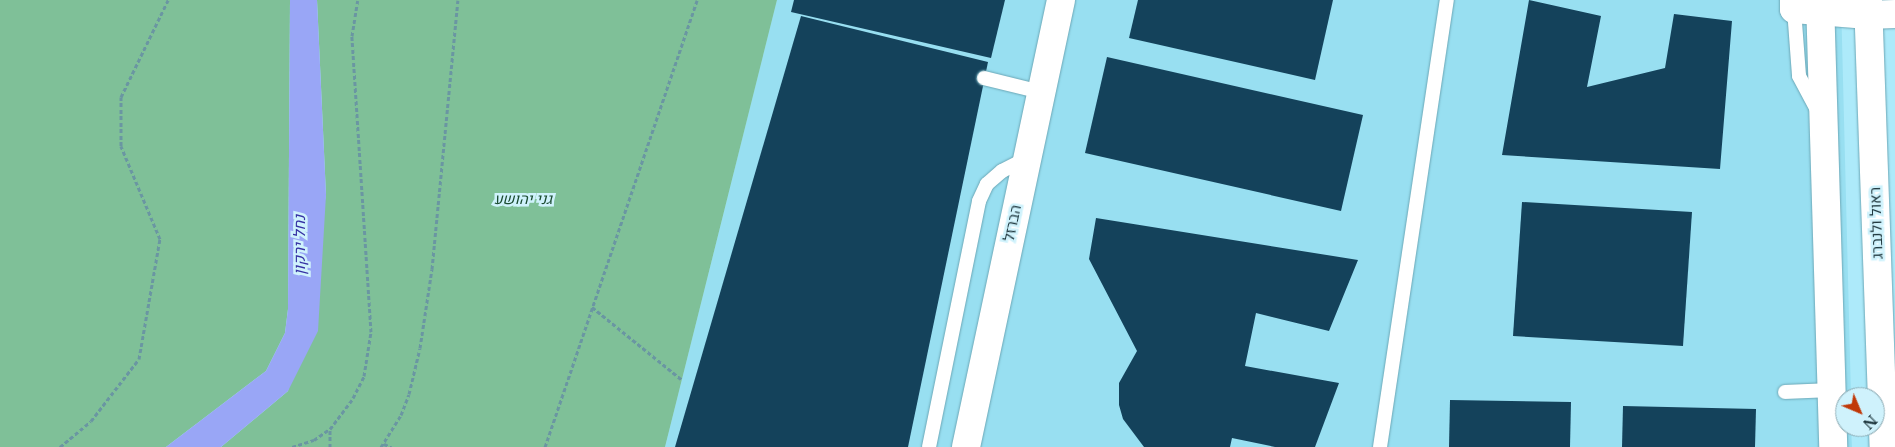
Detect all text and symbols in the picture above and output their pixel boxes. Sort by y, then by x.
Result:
street label: ראול ולנברג [1866,187,1886,259]
park label: גני יהושע [494,190,552,208]
street label: הברזל [999,203,1025,243]
water label: נחל ירקון [289,215,309,275]
north arrow [1835,387,1885,437]
text: N [1859,411,1881,433]

